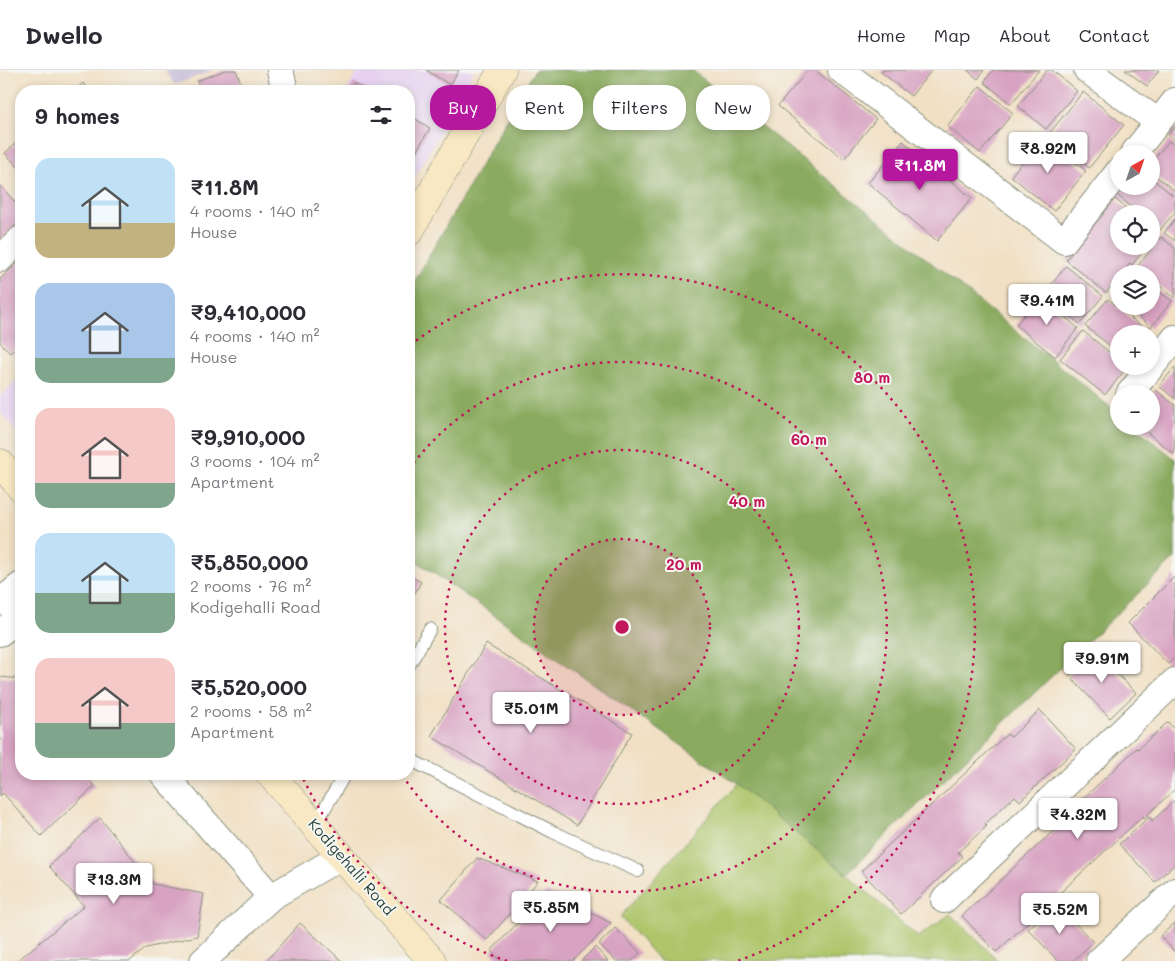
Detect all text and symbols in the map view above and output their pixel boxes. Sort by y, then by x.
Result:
text: Dwello [25,19,103,50]
text: Home [857,23,906,47]
text: Map [934,23,970,47]
text: About [998,23,1051,47]
text: Contact [1079,23,1150,47]
chip: Buy [430,85,496,130]
chip: Rent [506,85,583,130]
chip: Filters [593,85,686,130]
chip: New [696,85,770,130]
icon: filters [367,101,395,129]
text: 9 homes [35,102,120,129]
pin: ₹8.92M [1007,132,1089,174]
text: ₹8.92M [1020,137,1076,158]
north arrow [1110,145,1160,195]
map controls [1110,145,1160,435]
pin: ₹11.8M [879,148,961,191]
text: ₹11.8M [894,154,946,175]
text: ₹11.8M [190,173,259,200]
icon: home [75,178,135,238]
text: 4 rooms · 140 m² [190,200,320,221]
button: locate [1110,205,1160,255]
text: House [190,221,237,242]
button: layers [1110,265,1160,315]
pin: ₹9.41M [1006,284,1088,326]
text: ₹9.41M [1019,289,1075,310]
text: ₹9,410,000 [190,298,306,325]
icon: home [75,303,135,363]
text: 4 rooms · 140 m² [190,325,320,346]
button: + [1110,325,1160,375]
text: House [190,346,237,367]
text: 80 m [854,367,890,387]
button: − [1110,385,1160,435]
text: ₹9,910,000 [190,423,305,450]
icon: home [75,428,135,488]
text: 60 m [791,429,827,449]
text: 3 rooms · 104 m² [190,450,320,471]
text: Apartment [190,471,275,492]
text: 40 m [729,491,765,511]
text: ₹5,850,000 [190,548,308,575]
icon: home [75,553,135,613]
text: 20 m [666,554,702,574]
text: 2 rooms · 76 m² [190,575,311,596]
text: Kodigehalli Road [190,596,320,617]
centre of rings [613,618,631,636]
pin: ₹9.91M [1061,642,1143,684]
text: ₹9.91M [1075,647,1129,668]
text: ₹5,520,000 [190,673,307,700]
icon: home [75,678,135,738]
pin: ₹5.01M [490,692,572,734]
text: ₹5.01M [503,697,559,718]
text: 2 rooms · 58 m² [190,700,312,721]
text: Apartment [190,721,275,742]
pin: ₹4.32M [1037,798,1119,840]
text: ₹4.32M [1049,803,1107,824]
street label: Kodigehalli Road [304,814,399,919]
pin: ₹13.3M [73,862,155,905]
text: ₹13.3M [87,868,141,889]
pin: ₹5.85M [510,890,592,933]
pin: ₹5.52M [1019,892,1101,935]
text: ₹5.85M [522,896,580,917]
text: ₹5.52M [1032,898,1088,919]

